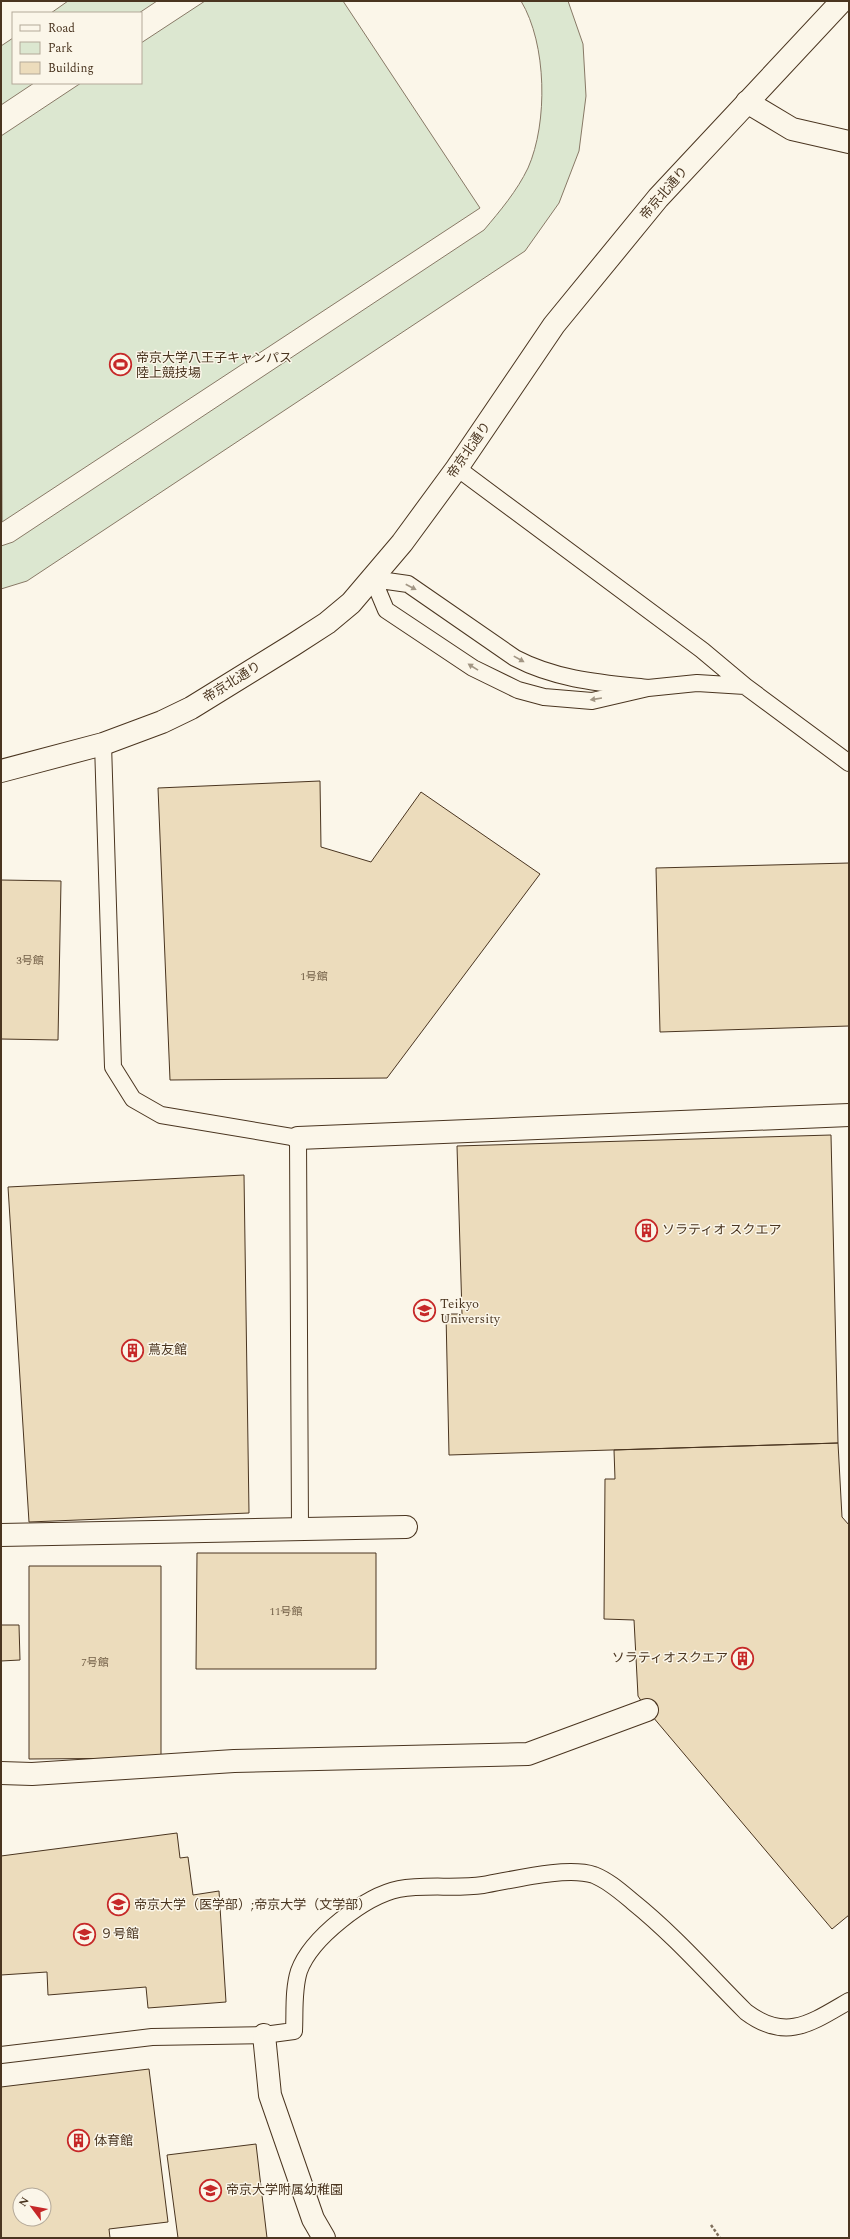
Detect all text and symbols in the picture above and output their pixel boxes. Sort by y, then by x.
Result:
legend [12,12,142,84]
text: Road [48,19,75,38]
text: Park [48,39,73,58]
text: Building [48,59,94,78]
street label: 帝京北通り [635,162,693,224]
place label: 帝京大学八王子キャンパス 陸上競技場 [136,348,292,383]
sports icon: 帝京大学八王子キャンパス 陸上競技場 [108,352,134,378]
street label: 帝京北通り [442,418,496,482]
one-way arrow [405,583,417,590]
street label: 帝京北通り [199,656,265,708]
one-way arrow [513,656,524,663]
one-way arrow [467,664,479,671]
one-way arrow [590,697,602,703]
house number: 3号館 [16,952,44,969]
house number: 1号館 [300,968,328,985]
building icon: ソラティオ スクエア [633,1217,659,1243]
place label: ソラティオ スクエア [662,1220,781,1240]
place label: Teikyo University [440,1294,501,1329]
school or university icon: Teikyo University [412,1298,438,1324]
building icon: 蔦友館 [119,1337,145,1363]
place label: 蔦友館 [148,1340,187,1360]
house number: 11号館 [270,1603,303,1620]
building icon: ソラティオスクエア [730,1645,756,1671]
place label: ソラティオスクエア [612,1648,728,1668]
house number: 7号館 [81,1654,109,1671]
school or university icon: 帝京大学（医学部）;帝京大学（文学部） [106,1892,132,1918]
place label: 帝京大学（医学部）;帝京大学（文学部） [134,1895,371,1915]
school or university icon: ９号館 [71,1921,97,1947]
place label: ９号館 [100,1924,139,1944]
building icon: 体育館 [66,2128,92,2154]
place label: 体育館 [94,2131,133,2151]
school or university icon: 帝京大学附属幼稚園 [198,2177,224,2203]
place label: 帝京大学附属幼稚園 [226,2180,343,2200]
north arrow [12,2187,52,2227]
text: N [14,2194,34,2210]

